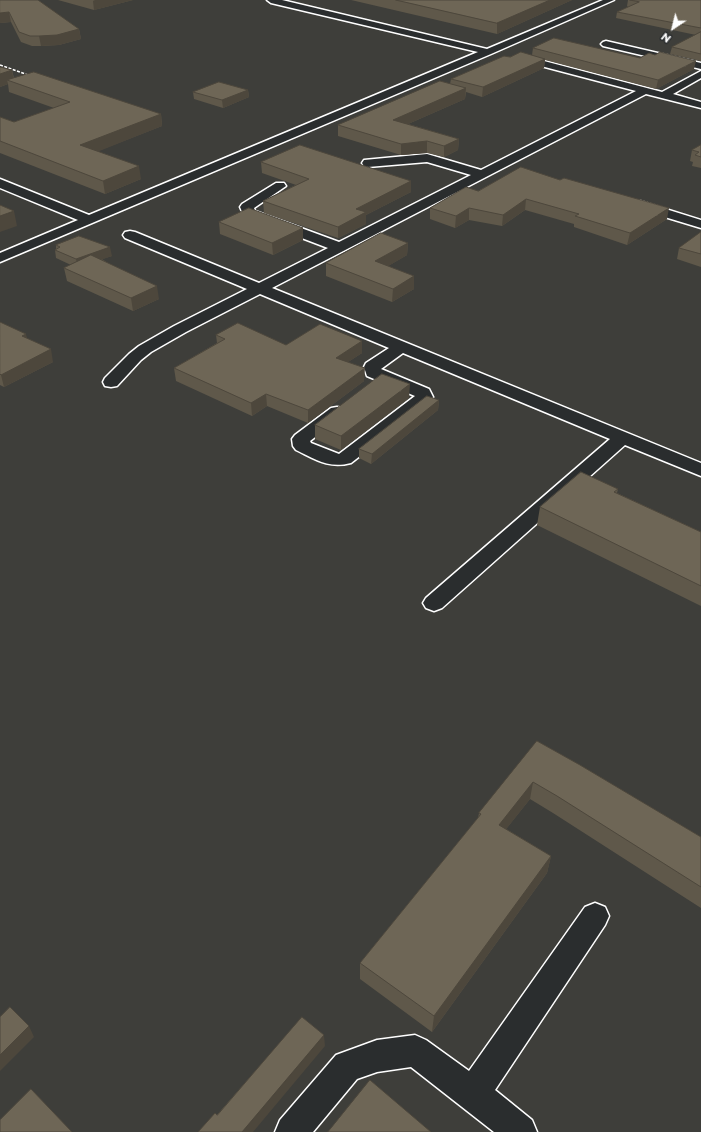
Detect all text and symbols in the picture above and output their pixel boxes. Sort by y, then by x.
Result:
north arrow [653,8,693,48]
text: N [657,29,674,48]

